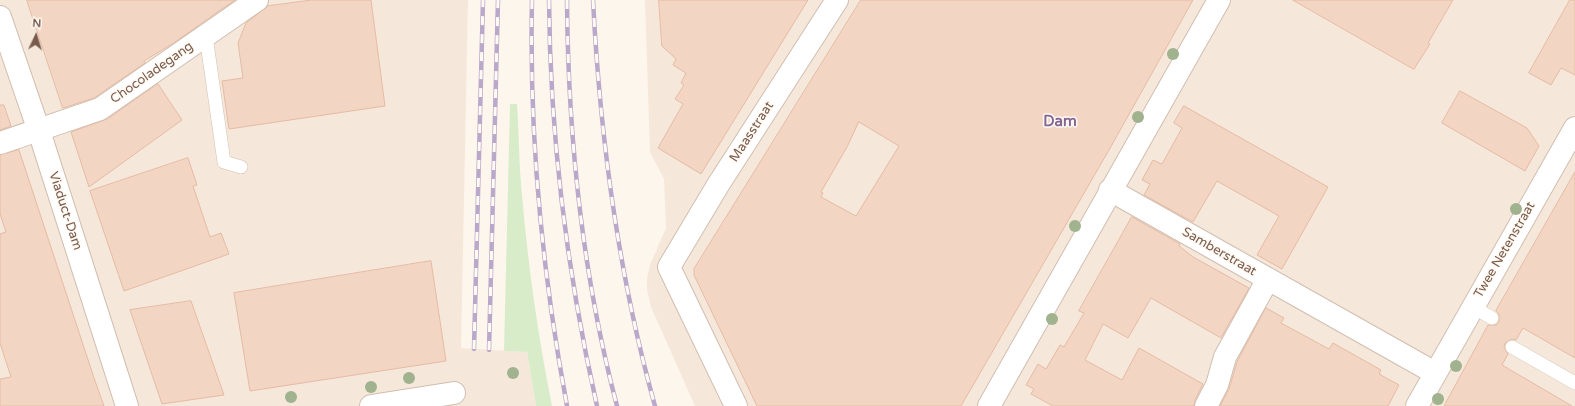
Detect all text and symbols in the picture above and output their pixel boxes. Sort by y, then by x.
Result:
north arrow [16,16,56,56]
text: N [32,17,42,30]
street label: Chocoladegang [108,39,196,107]
street label: Maasstraat [727,99,777,165]
district label: Dam [1043,113,1077,131]
street label: Viaduct-Dam [45,170,85,252]
street label: Twee Netenstraat [1471,199,1539,301]
street label: Samberstraat [1179,224,1259,280]

